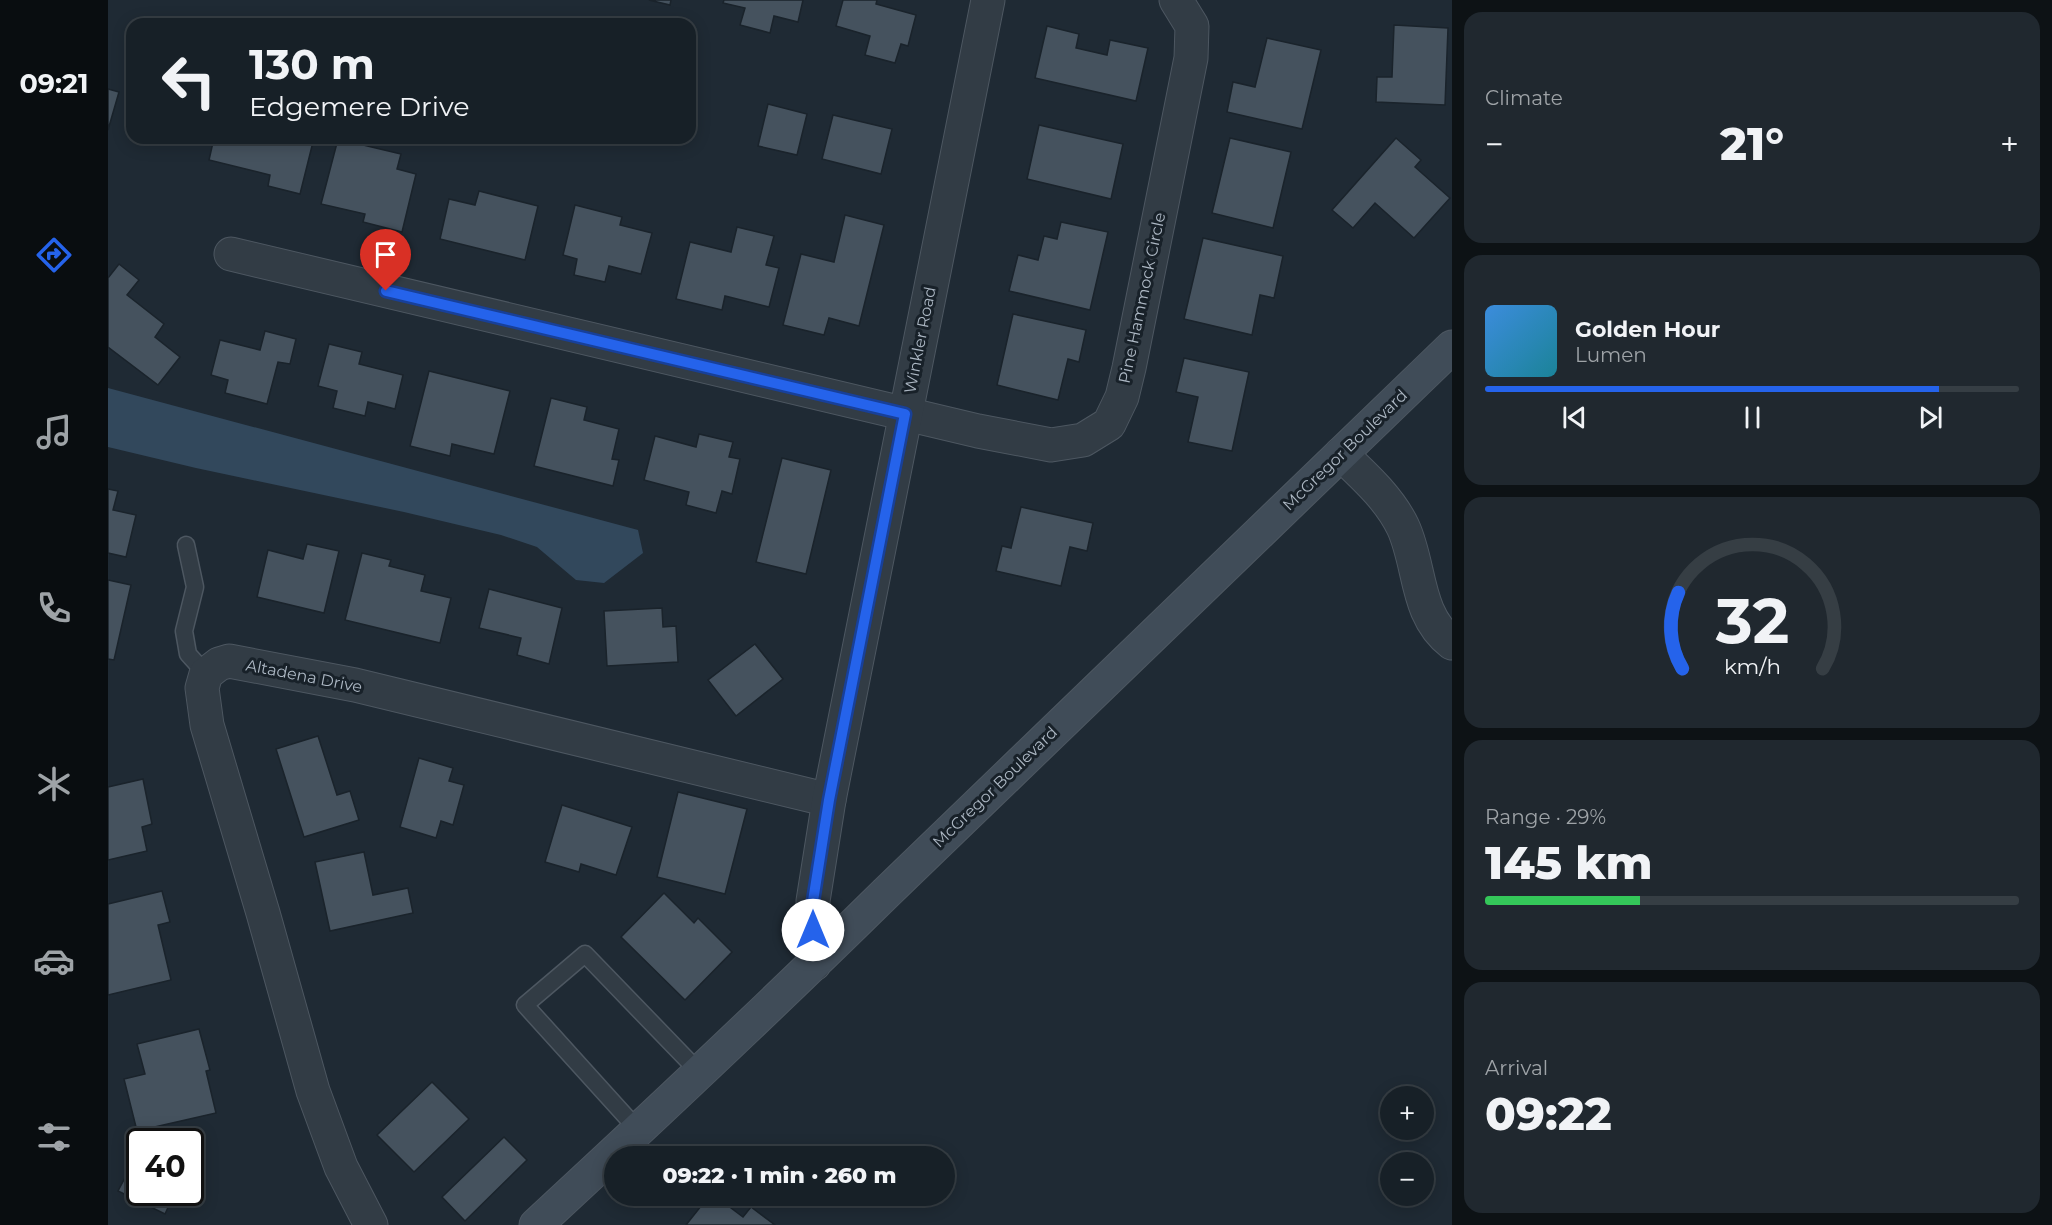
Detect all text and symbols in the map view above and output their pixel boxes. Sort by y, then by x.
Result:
text: 130 m [249,38,375,90]
icon: left [150,42,228,120]
text: 09:21 [19,67,89,100]
text: Climate [1485,86,1563,110]
text: Edgemere Drive [249,90,470,123]
text: 21° [1720,116,1784,171]
text: − [1485,124,1504,164]
text: + [2000,124,2019,164]
street label: Pine Hammock Circle [1115,211,1169,385]
pin [360,229,411,291]
icon: directions [33,234,75,276]
icon: arrive [369,238,402,271]
street label: Winkler Road [900,285,940,395]
text: Golden Hour [1575,316,1720,343]
text: Lumen [1575,343,1647,367]
street label: McGregor Boulevard [1279,386,1411,514]
icon: previous [1558,401,1591,434]
icon: pause [1736,401,1769,434]
icon: next [1914,401,1947,434]
icon: music [33,411,75,453]
text: 32 [1714,584,1789,660]
icon: phone [33,587,75,629]
text: km/h [1723,654,1781,680]
street label: Altadena Drive [244,655,364,697]
street label: McGregor Boulevard [929,723,1061,851]
icon: climate [33,763,75,805]
text: Range · 29% [1485,805,1606,829]
text: 145 km [1485,835,1653,890]
position arrow [781,898,845,962]
icon: car [33,940,75,982]
text: Arrival [1485,1056,1548,1080]
map controls [1380,1086,1434,1206]
button: + [1380,1086,1434,1140]
text: 09:22 [1485,1086,1612,1141]
icon: filters [33,1116,75,1158]
speed limit sign: 40 [126,1128,204,1206]
button: − [1380,1152,1434,1206]
text: 09:22 · 1 min · 260 m [662,1162,897,1189]

